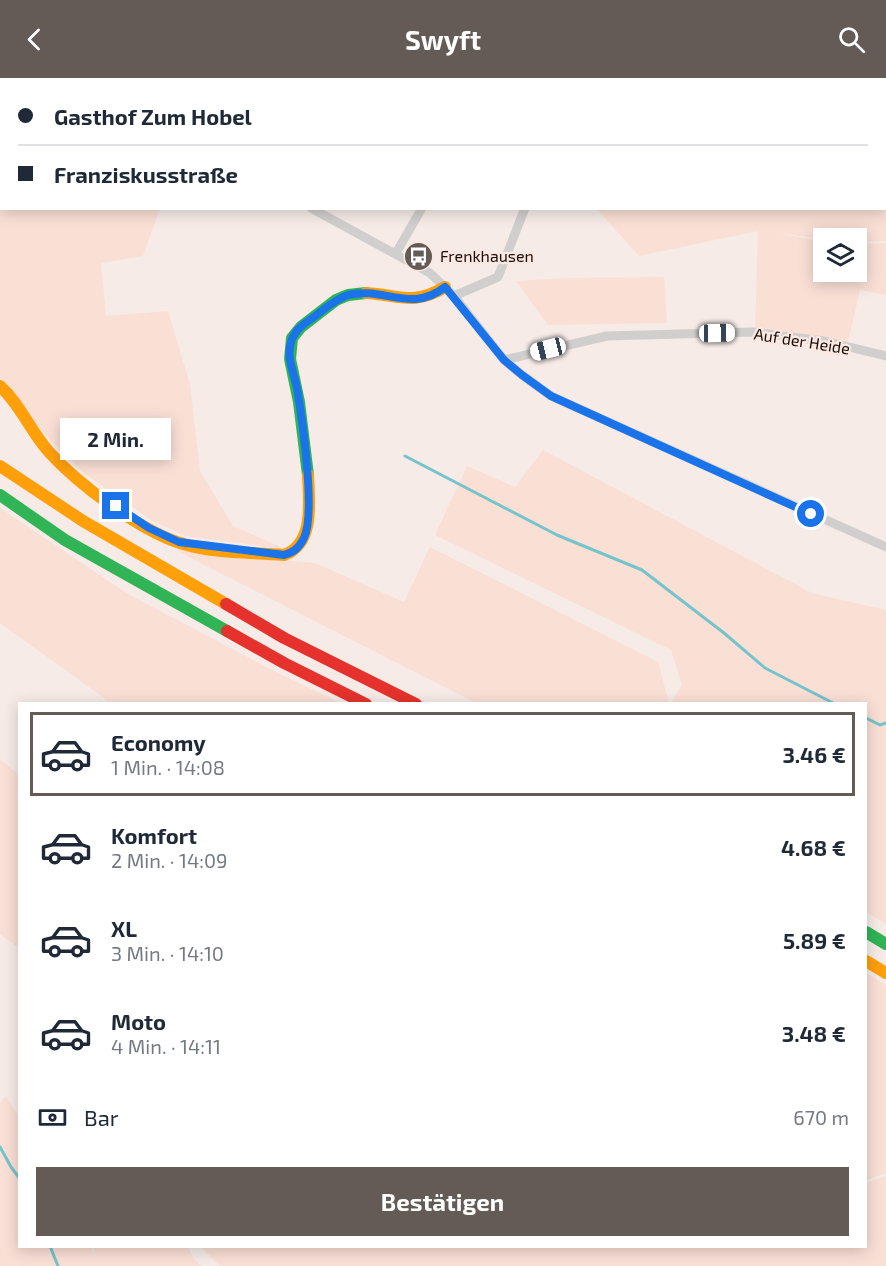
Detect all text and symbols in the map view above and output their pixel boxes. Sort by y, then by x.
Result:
icon: back [18,23,51,56]
text: Swyft [405,23,481,55]
icon: search [835,23,868,56]
text: Gasthof Zum Hobel [54,103,252,129]
text: Franziskusstraße [54,161,238,187]
map controls [813,228,867,282]
button: layers [813,228,867,282]
bus stop icon: Frenkhausen [403,240,435,272]
place label: Frenkhausen [440,246,534,265]
car [699,324,735,342]
street label: Auf der Heide [753,324,851,357]
car [528,336,568,362]
callout: 2 Min. [60,419,172,461]
text: 2 Min. [87,427,144,451]
route end [102,492,129,519]
route start [797,500,824,527]
icon: car [39,727,93,781]
text: Economy [111,729,206,755]
text: 3.46 € [782,741,846,767]
text: 1 Min. · 14:08 [111,755,225,779]
icon: car [39,820,93,874]
text: Komfort [111,822,197,848]
text: 4.68 € [781,834,846,860]
text: 2 Min. · 14:09 [111,848,228,872]
icon: car [39,913,93,967]
text: XL [111,915,137,941]
text: 5.89 € [783,927,846,953]
text: 3 Min. · 14:10 [111,941,224,965]
icon: car [39,1006,93,1060]
text: Moto [111,1008,166,1034]
text: 3.48 € [782,1020,846,1046]
text: 4 Min. · 14:11 [111,1034,221,1058]
icon: cash [36,1101,69,1134]
text: Bar [84,1104,119,1130]
text: 670 m [793,1105,849,1129]
button: Bestätigen [36,1167,849,1236]

